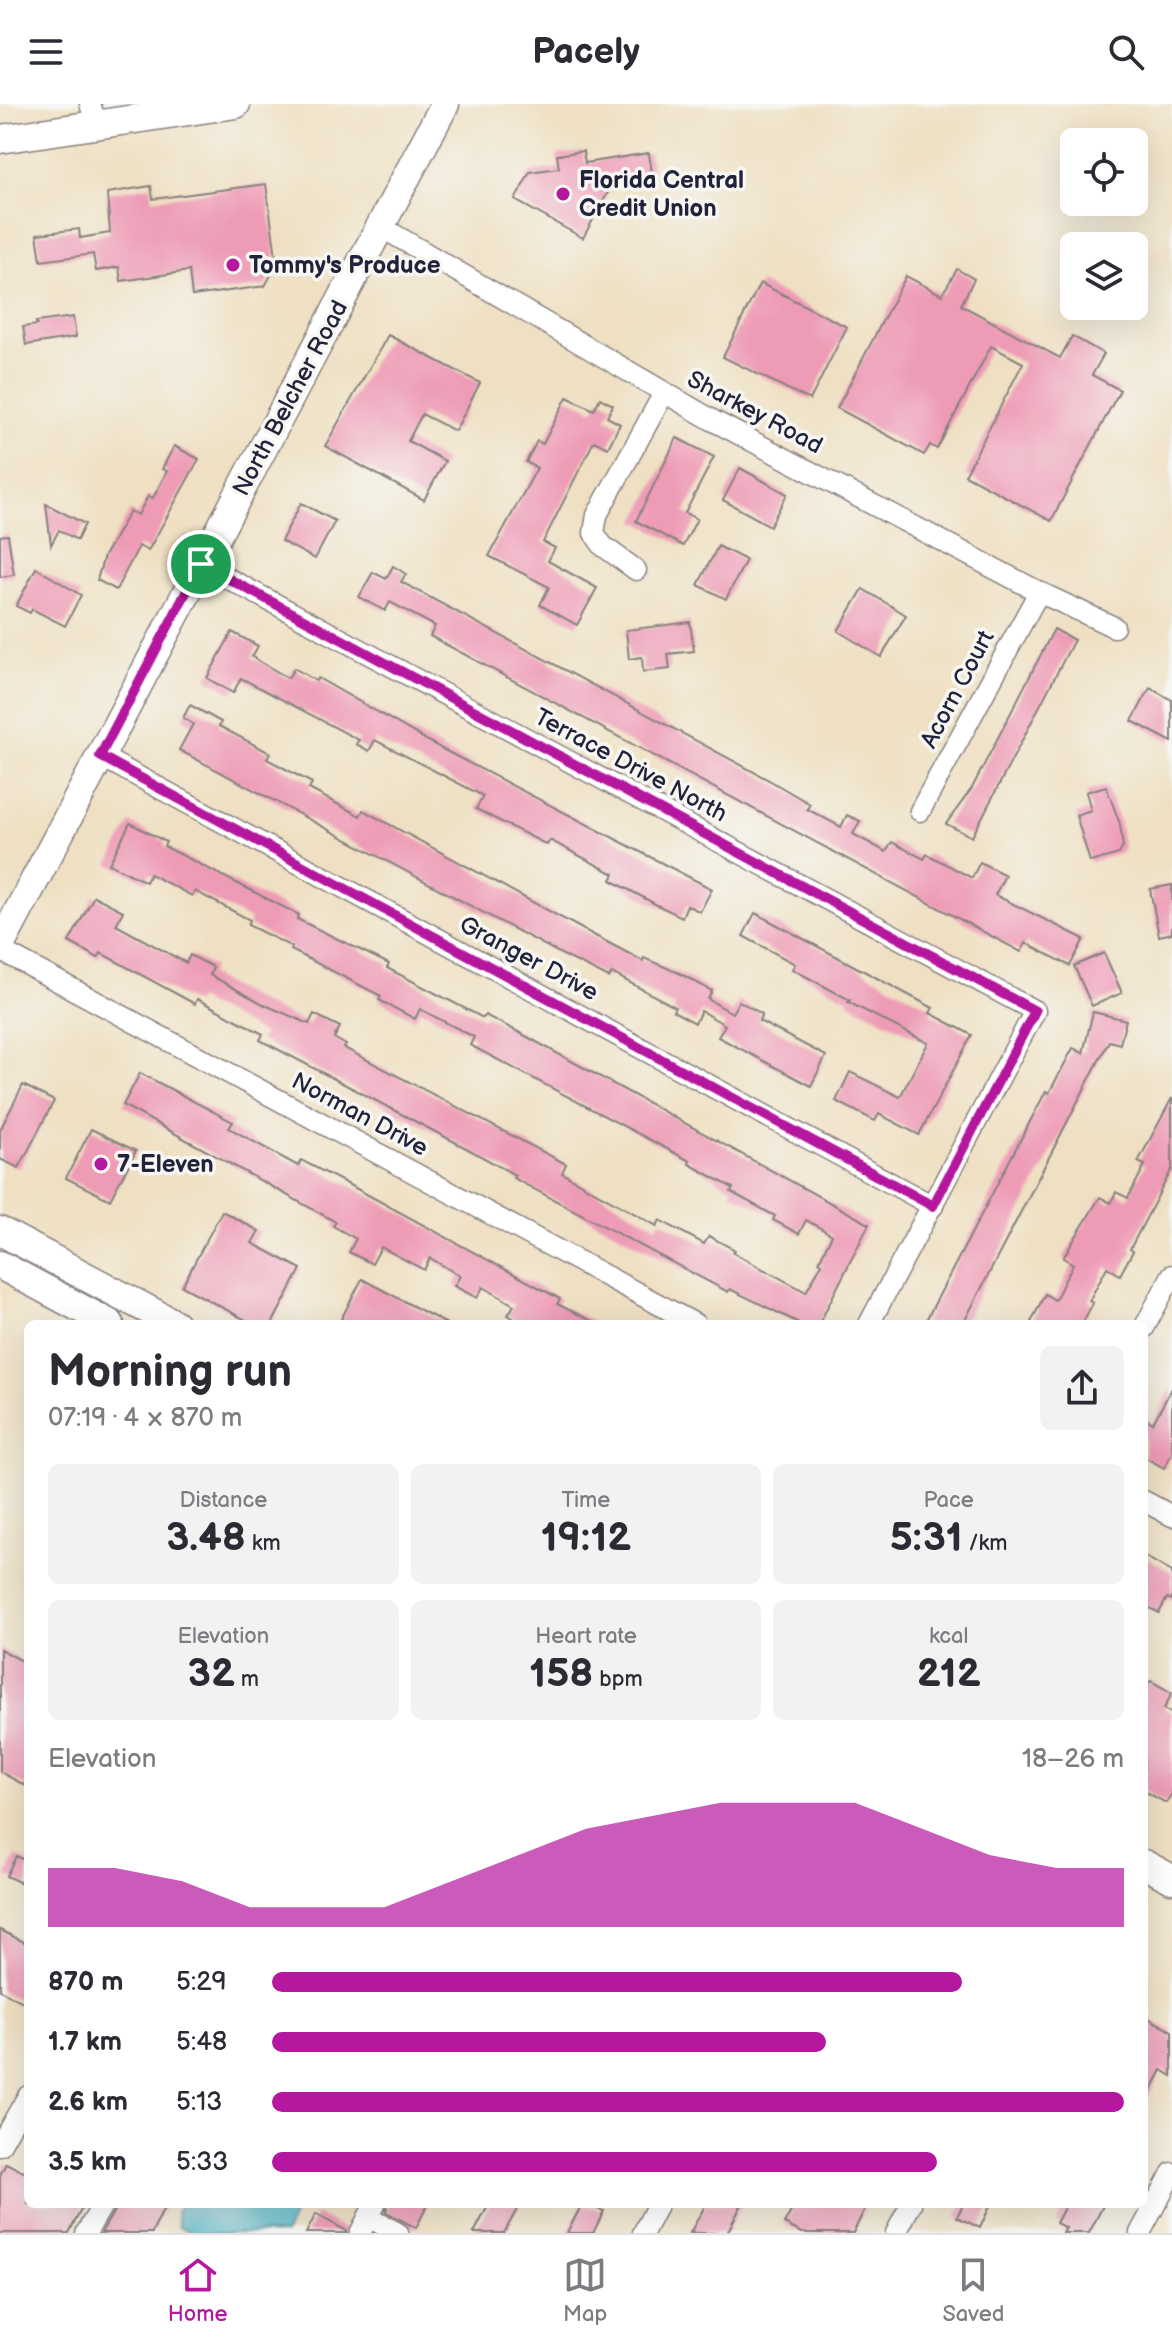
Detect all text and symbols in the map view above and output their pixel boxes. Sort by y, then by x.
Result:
icon: menu [24,30,68,74]
icon: search [1104,30,1148,74]
text: Pacely [532,31,640,74]
map controls [1060,128,1148,320]
button: locate [1060,128,1148,216]
place label: Florida Central Credit Union [579,166,744,223]
marker: Florida Central Credit Union [554,185,572,203]
button: layers [1060,232,1148,320]
place label: Tommy's Produce [249,251,441,280]
marker: Tommy's Produce [224,256,242,274]
street label: North Belcher Road [227,296,354,501]
street label: Sharkey Road [682,365,827,460]
pin [167,530,235,598]
icon: arrive [179,542,223,586]
street label: Acorn Court [914,625,1001,753]
street label: Terrace Drive North [529,702,732,829]
street label: Granger Drive [454,910,603,1007]
street label: Norman Drive [287,1066,433,1163]
place label: 7-Eleven [117,1150,214,1179]
marker: 7-Eleven [92,1155,110,1173]
text: Morning run [48,1346,292,1399]
button: share [1040,1346,1124,1430]
text: 07:19 · 4 × 870 m [48,1403,242,1434]
text: Distance [179,1487,267,1514]
text: Time [562,1487,610,1514]
text: Pace [924,1487,974,1514]
text: 3.48 [166,1514,246,1562]
text: 19:12 [541,1514,631,1562]
text: 5:31 [890,1514,963,1562]
text: km [246,1530,281,1557]
text: /km [963,1530,1008,1557]
text: Elevation [177,1623,269,1650]
text: Heart rate [535,1623,637,1650]
text: kcal [929,1623,968,1650]
text: 32 [188,1650,235,1698]
text: 158 [529,1650,593,1698]
text: 212 [917,1650,981,1698]
text: m [235,1666,259,1693]
text: bpm [593,1666,643,1693]
text: Elevation [48,1744,156,1775]
text: 18–26 m [1022,1744,1124,1775]
text: 870 m [48,1967,123,1998]
text: 5:29 [176,1967,227,1998]
text: 1.7 km [48,2027,122,2058]
text: 5:48 [176,2027,227,2058]
text: 2.6 km [48,2087,128,2118]
text: 5:13 [176,2087,222,2118]
text: 3.5 km [48,2147,127,2178]
text: 5:33 [176,2147,228,2178]
tab: Home [168,2253,228,2328]
tab: Map [563,2253,607,2328]
tab: Saved [943,2253,1004,2328]

